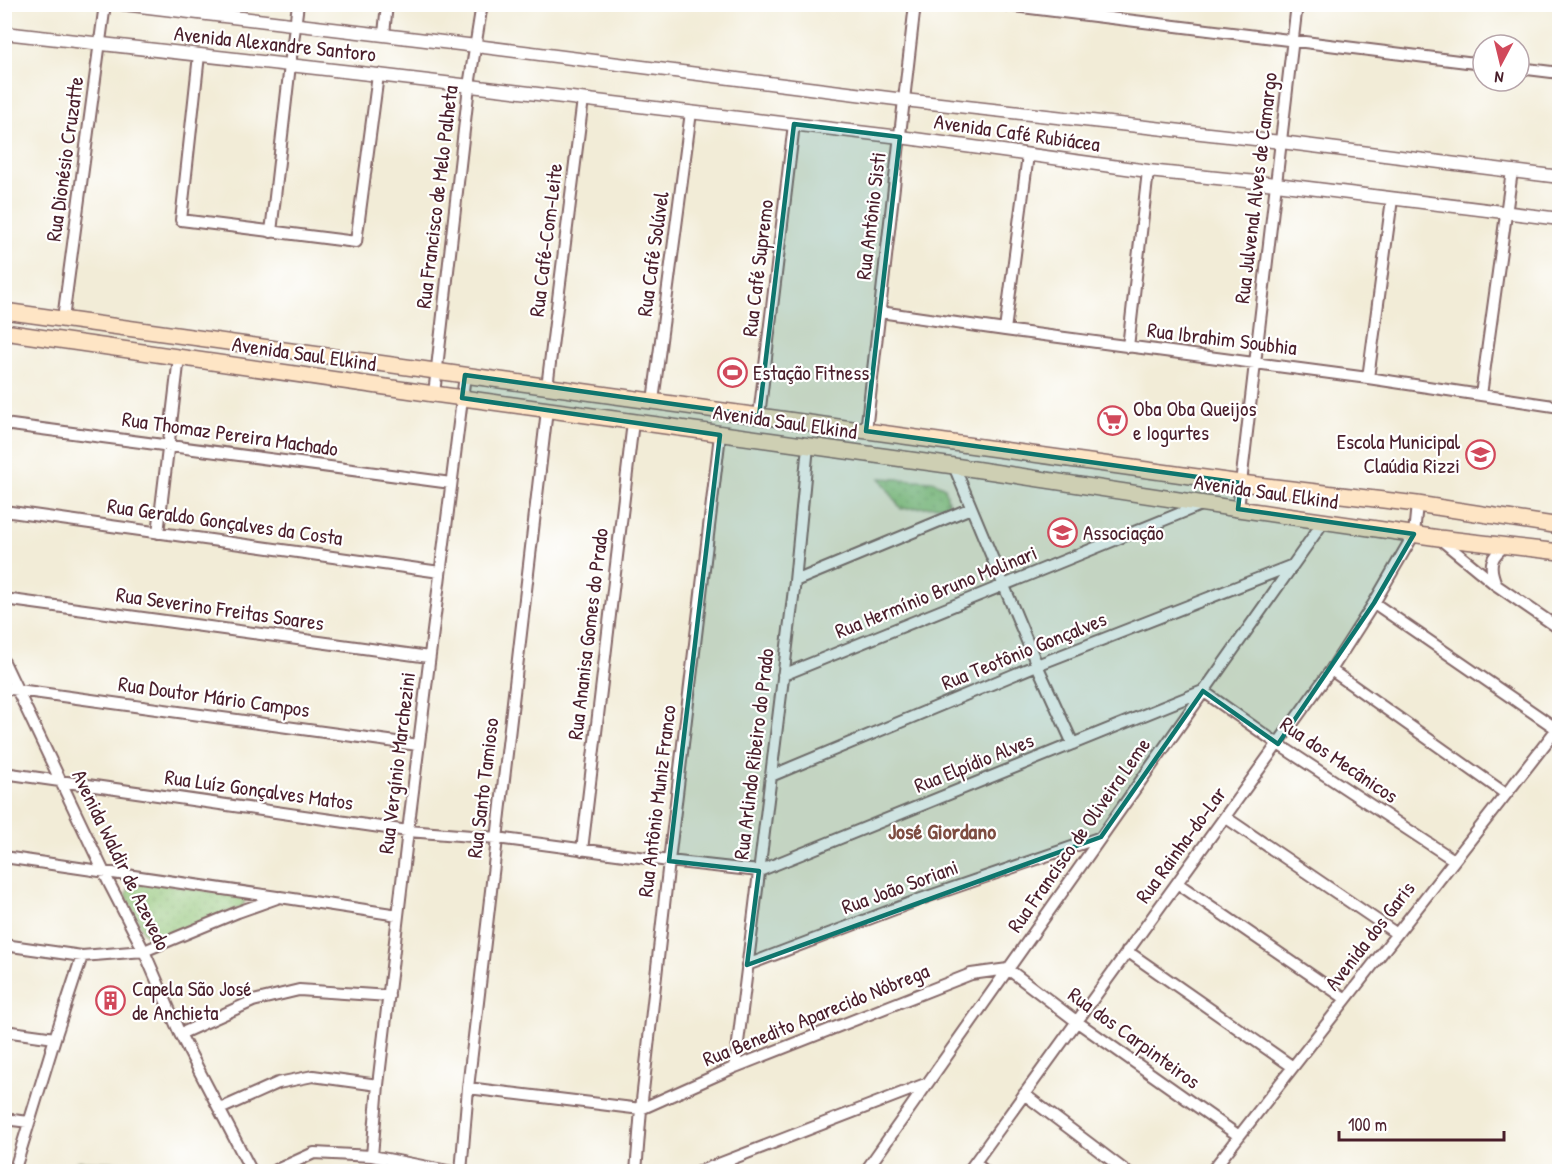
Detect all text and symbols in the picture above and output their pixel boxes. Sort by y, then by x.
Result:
street label: Avenida Alexandre Santoro [173,18,377,69]
north arrow [1471,33,1531,93]
text: N [1493,66,1505,89]
street label: Rua Julvenal Alves de Camargo [1227,71,1284,305]
street label: Rua Dionésio Cruzatte [39,75,90,243]
street label: Rua Francisco de Melo Palheta [408,84,465,310]
street label: Avenida Café Rubiácea [932,107,1102,158]
street label: Rua Antônio Sisti [848,151,893,281]
street label: Rua Café-Com-Leite [522,162,569,318]
street label: Rua Café Solúvel [629,189,676,318]
street label: Rua Café Supremo [735,198,780,338]
street label: Rua Ibrahim Soubhia [1146,315,1298,362]
street label: Avenida Saul Elkind [230,329,378,378]
sports icon: Estação Fitness [716,357,748,389]
place label: Estação Fitness [753,358,869,387]
place label: Oba Oba Queijos e Iogurtes [1133,394,1256,447]
street label: Avenida Saul Elkind [711,397,859,446]
street label: Rua Thomaz Pereira Machado [120,404,340,463]
supermarket icon: Oba Oba Queijos e Iogurtes [1096,405,1128,437]
place label: Escola Municipal Claúdia Rizzi [1337,427,1460,480]
school or university icon: Escola Municipal Claúdia Rizzi [1465,438,1497,470]
street label: Avenida Saul Elkind [1192,467,1340,516]
street label: Rua Geraldo Gonçalves da Costa [106,491,345,552]
school or university icon: Associação [1046,517,1078,549]
place label: Associação [1083,518,1164,547]
street label: Rua Ananisa Gomes do Prado [560,526,615,741]
street label: Rua Hermínio Bruno Molinari [831,538,1041,645]
street label: Rua Severino Freitas Soares [114,580,326,637]
street label: Rua Teotônio Gonçalves [937,604,1111,697]
street label: Rua Arlindo Ribeiro do Prado [726,647,781,861]
street label: Rua Doutor Mário Campos [117,669,312,724]
street label: Rua Vergínio Marchezini [371,670,422,855]
street label: Rua Antônio Muniz Franco [630,703,683,899]
street label: Rua dos Mecânicos [1275,709,1404,810]
street label: Rua Santo Tamioso [460,716,505,860]
street label: Rua Elpídio Alves [910,725,1038,800]
street label: Rua Francisco de Oliveira Leme [1000,731,1157,938]
street label: Rua Luíz Gonçalves Matos [163,762,355,817]
street label: Avenida Waldir de Azevedo [65,765,178,955]
street label: Rua Rainha-do-Lar [1128,780,1233,909]
district label: José Giordano [888,816,996,846]
street label: Rua João Soriani [838,852,962,921]
street label: Avenida dos Garis [1318,875,1421,996]
street label: Rua Benedito Aparecido Nóbrega [698,956,933,1073]
place label: Capela São José de Anchieta [132,974,252,1027]
street label: Rua dos Carpinteiros [1062,980,1206,1095]
building icon: Capela São José de Anchieta [95,985,127,1017]
scale bar [1339,1104,1504,1142]
text: 100 m [1348,1112,1387,1137]

